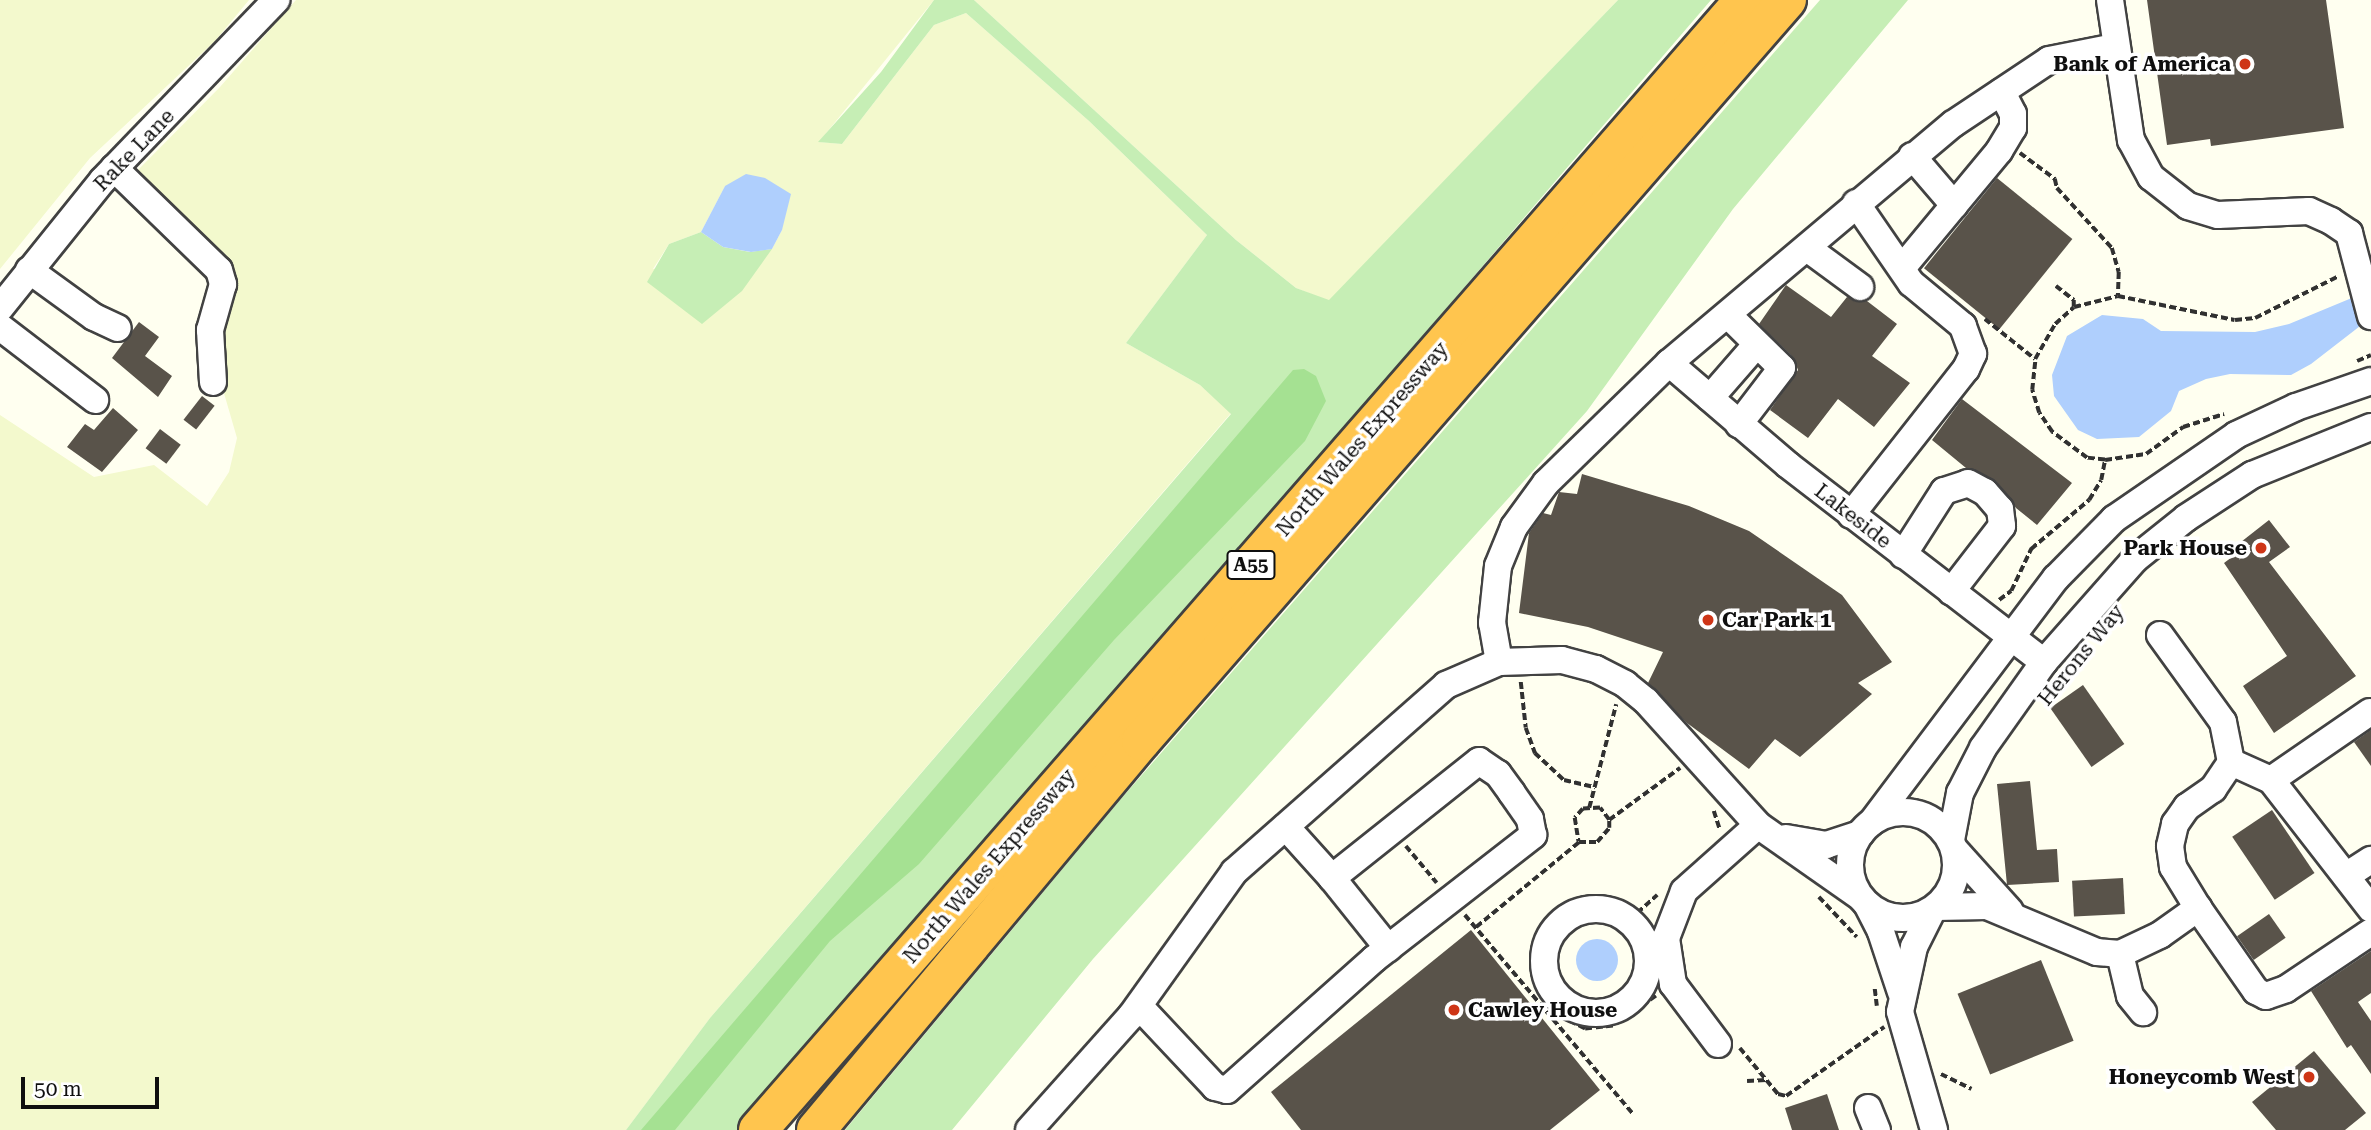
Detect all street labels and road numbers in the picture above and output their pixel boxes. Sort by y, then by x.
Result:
street label: Rake Lane [88,103,180,197]
street label: North Wales Expressway [1271,337,1453,541]
street label: Lakeside [1810,478,1896,554]
road number: A55 [1225,550,1277,580]
street label: Herons Way [2033,599,2129,711]
street label: North Wales Expressway [898,764,1080,968]

